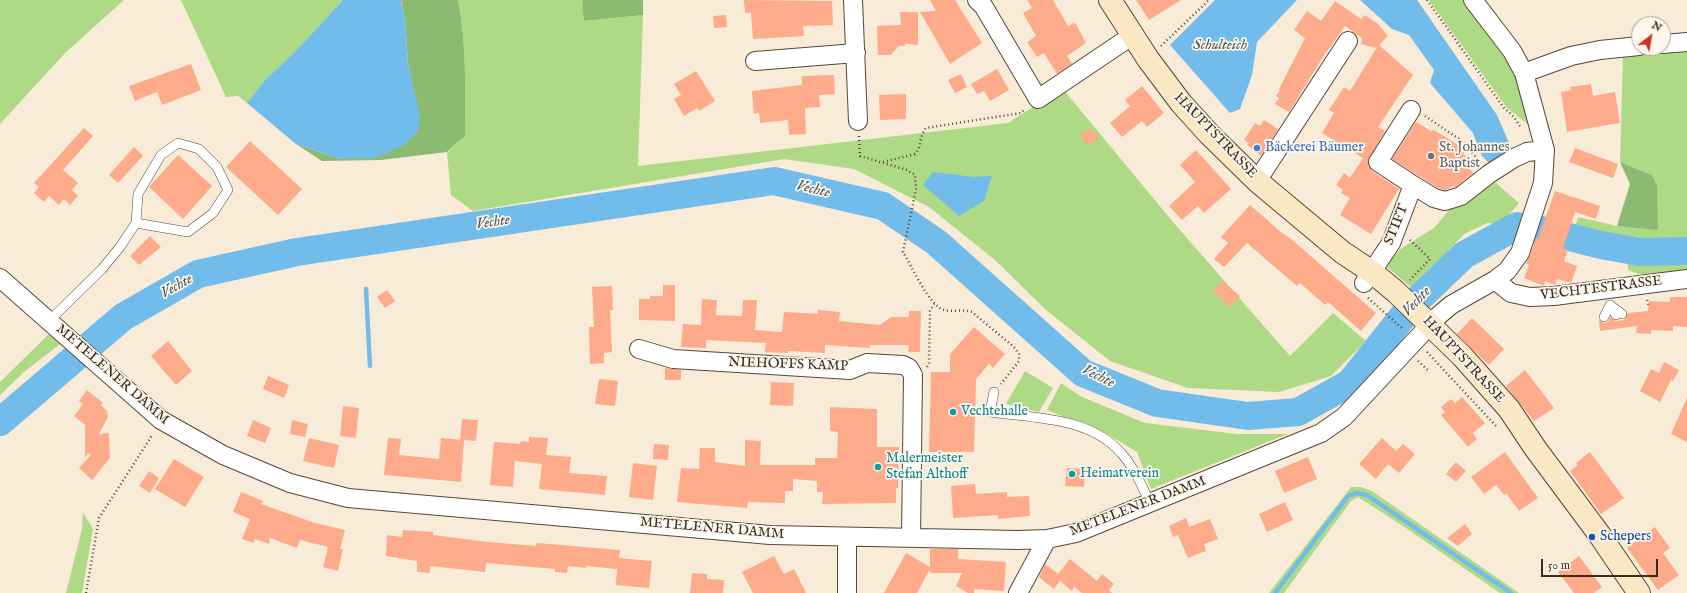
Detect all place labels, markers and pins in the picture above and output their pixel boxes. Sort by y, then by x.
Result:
place label: Bäckerei Bäumer [1265,140,1363,156]
place label: St. Johannes Baptist [1439,140,1510,172]
marker: Bäckerei Bäumer [1252,143,1262,153]
marker: St. Johannes Baptist [1426,151,1436,161]
place label: Vechtehalle [961,404,1028,420]
marker: Vechtehalle [948,407,958,417]
place label: Malermeister Stefan Althoff [886,451,967,484]
marker: Malermeister Stefan Althoff [873,462,883,472]
place label: Heimatverein [1080,466,1159,482]
marker: Heimatverein [1067,469,1077,479]
place label: Schepers [1600,529,1651,545]
marker: Schepers [1587,532,1597,542]

